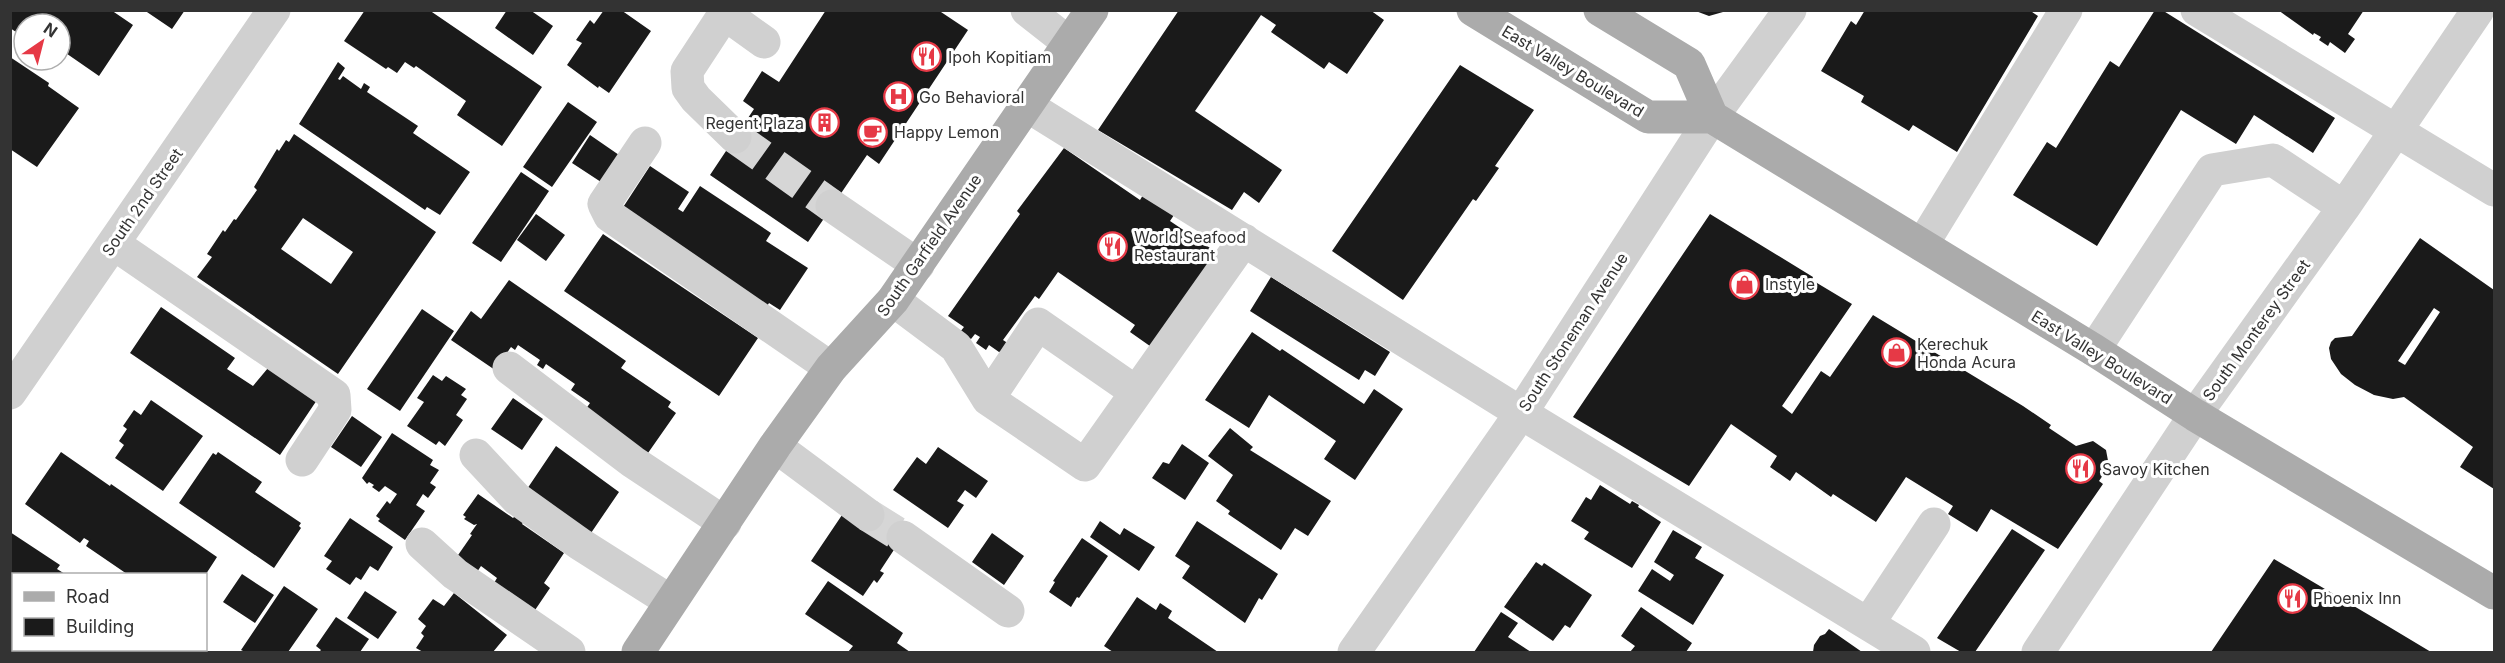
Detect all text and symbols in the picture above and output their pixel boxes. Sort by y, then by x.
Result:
north arrow [12,12,72,72]
text: N [40,18,61,41]
street label: East Valley Boulevard [1498,21,1648,121]
restaurant icon: Ipoh Kopitiam [911,41,943,73]
place label: Ipoh Kopitiam [948,47,1051,67]
hospital icon: Go Behavioral [882,81,914,113]
place label: Go Behavioral [919,87,1024,107]
building icon: Regent Plaza [809,107,841,139]
place label: Regent Plaza [705,113,804,133]
cafe icon: Happy Lemon [857,116,889,148]
place label: Happy Lemon [894,122,999,142]
street label: South 2nd Street [97,144,187,260]
street label: South Garfield Avenue [872,170,986,320]
place label: World Seafood Restaurant [1134,227,1246,265]
restaurant icon: World Seafood Restaurant [1097,230,1129,262]
street label: South Stoneman Avenue [1514,249,1632,415]
street label: South Monterey Street [2198,255,2314,405]
shop icon: Instyle [1728,268,1760,300]
place label: Instyle [1765,274,1815,294]
street label: East Valley Boulevard [2028,306,2176,408]
place label: Kerechuk Honda Acura [1917,334,2016,372]
shop icon: Kerechuk Honda Acura [1880,337,1912,369]
restaurant icon: Savoy Kitchen [2065,453,2097,485]
place label: Savoy Kitchen [2102,459,2210,479]
legend [12,573,207,651]
restaurant icon: Phoenix Inn [2276,582,2308,614]
text: Road [66,586,109,607]
place label: Phoenix Inn [2313,588,2401,608]
text: Building [66,616,134,637]

